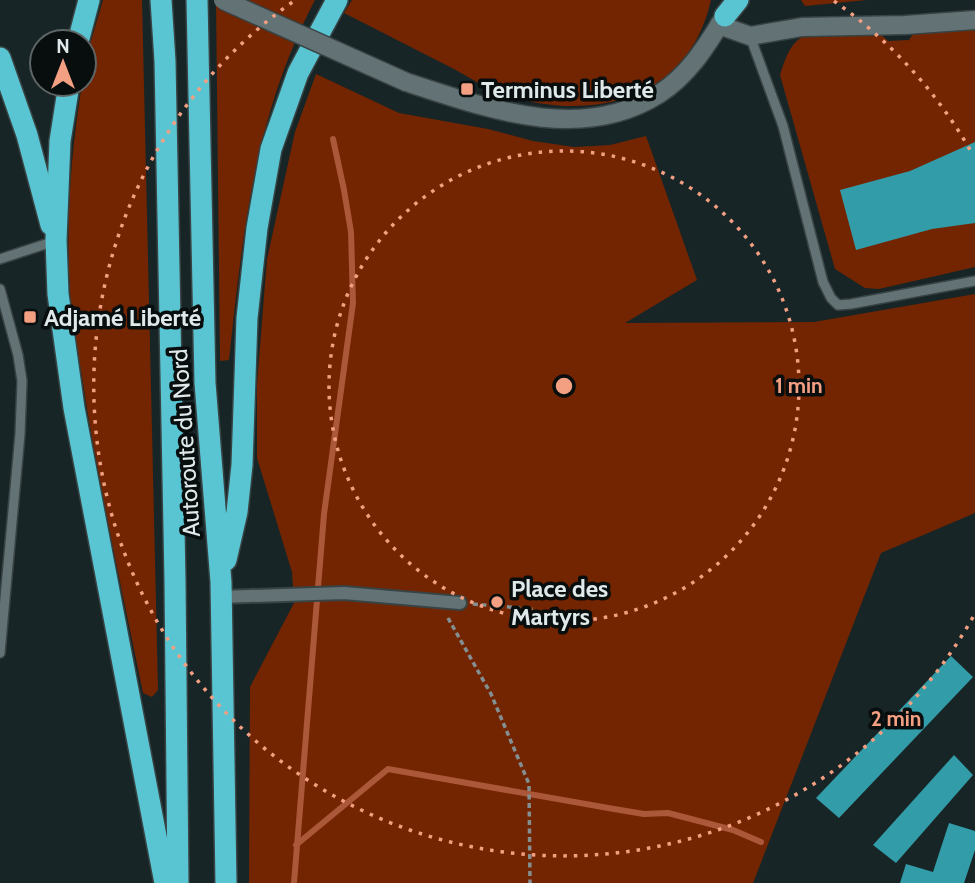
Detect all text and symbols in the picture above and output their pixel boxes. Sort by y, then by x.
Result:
north arrow [28,28,98,98]
text: N [56,35,70,58]
place label: Terminus Liberté [481,75,654,104]
marker: Terminus Liberté [459,81,475,97]
place label: Adjamé Liberté [44,303,201,332]
marker: Adjamé Liberté [22,309,38,325]
street label: Autoroute du Nord [164,348,206,538]
text: 1 min [775,373,823,398]
centre of rings [552,374,576,398]
place label: Place des Martyrs [511,574,608,631]
marker: Place des Martyrs [489,594,505,610]
text: 2 min [871,706,921,731]

